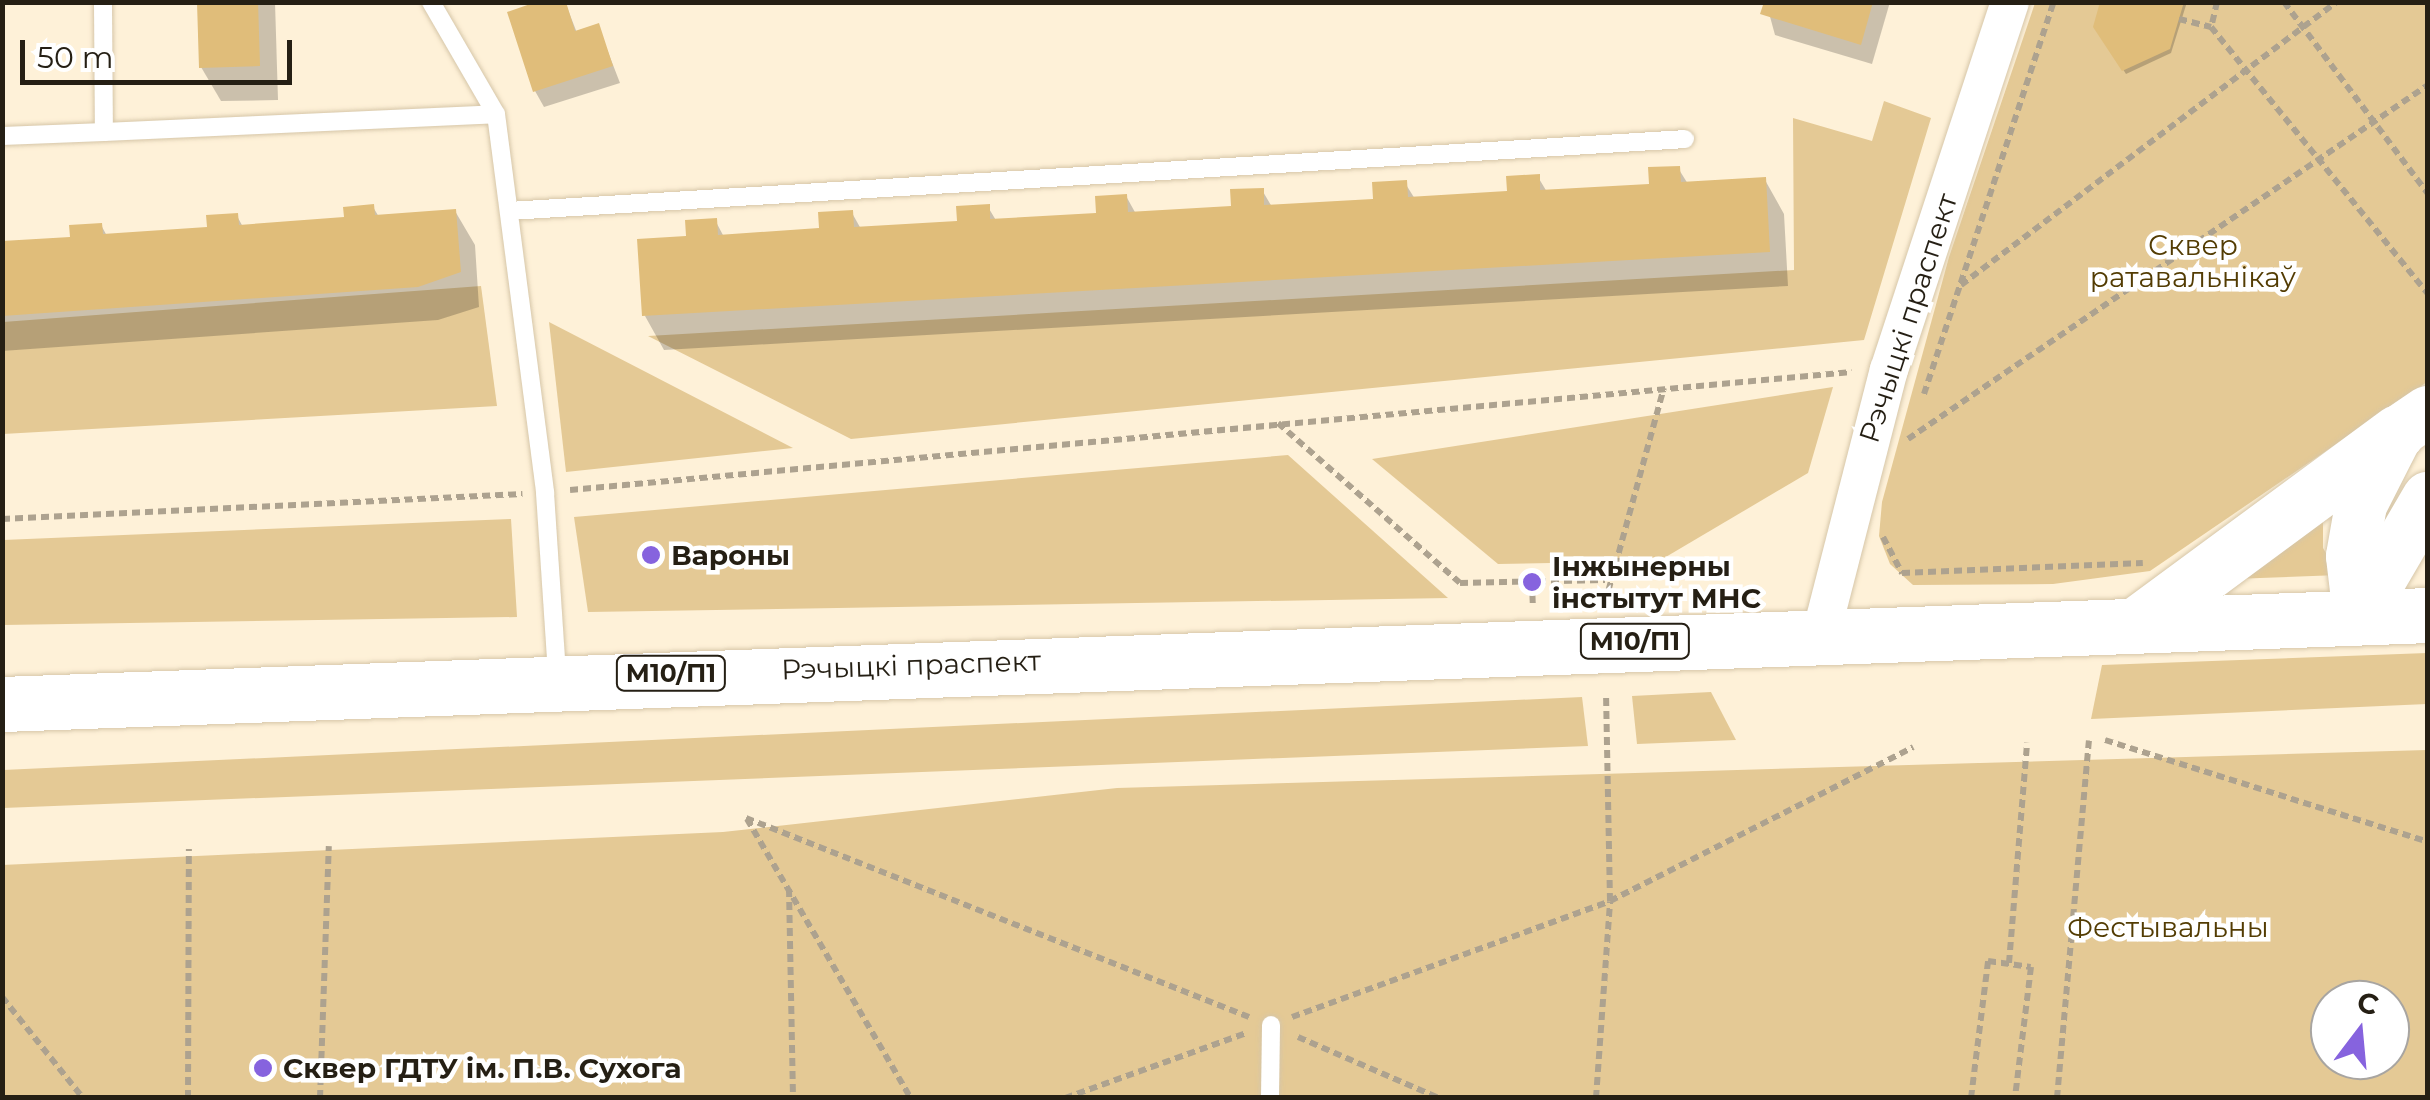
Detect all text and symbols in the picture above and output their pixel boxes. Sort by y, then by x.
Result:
scale bar [25,20,298,82]
text: 50 m [37,39,114,76]
street label: Рэчыцкі праспект [1852,189,1964,447]
park label: Сквер ратавальнікаў [2090,228,2296,294]
place label: Вароны [671,538,790,572]
marker: Вароны [640,544,662,566]
place label: Інжынерны інстытут МНС [1552,549,1761,615]
marker: Інжынерны інстытут МНС [1521,571,1543,593]
road number: М10/П1 [1578,621,1692,661]
street label: Рэчыцкі праспект [781,644,1041,686]
road number: М10/П1 [614,653,728,693]
park label: Фестывальны [2067,910,2269,944]
north arrow [2310,980,2410,1080]
text: С [2353,984,2382,1022]
place label: Сквер ГДТУ ім. П.В. Сухога [283,1051,682,1085]
marker: Сквер ГДТУ ім. П.В. Сухога [252,1057,274,1079]

